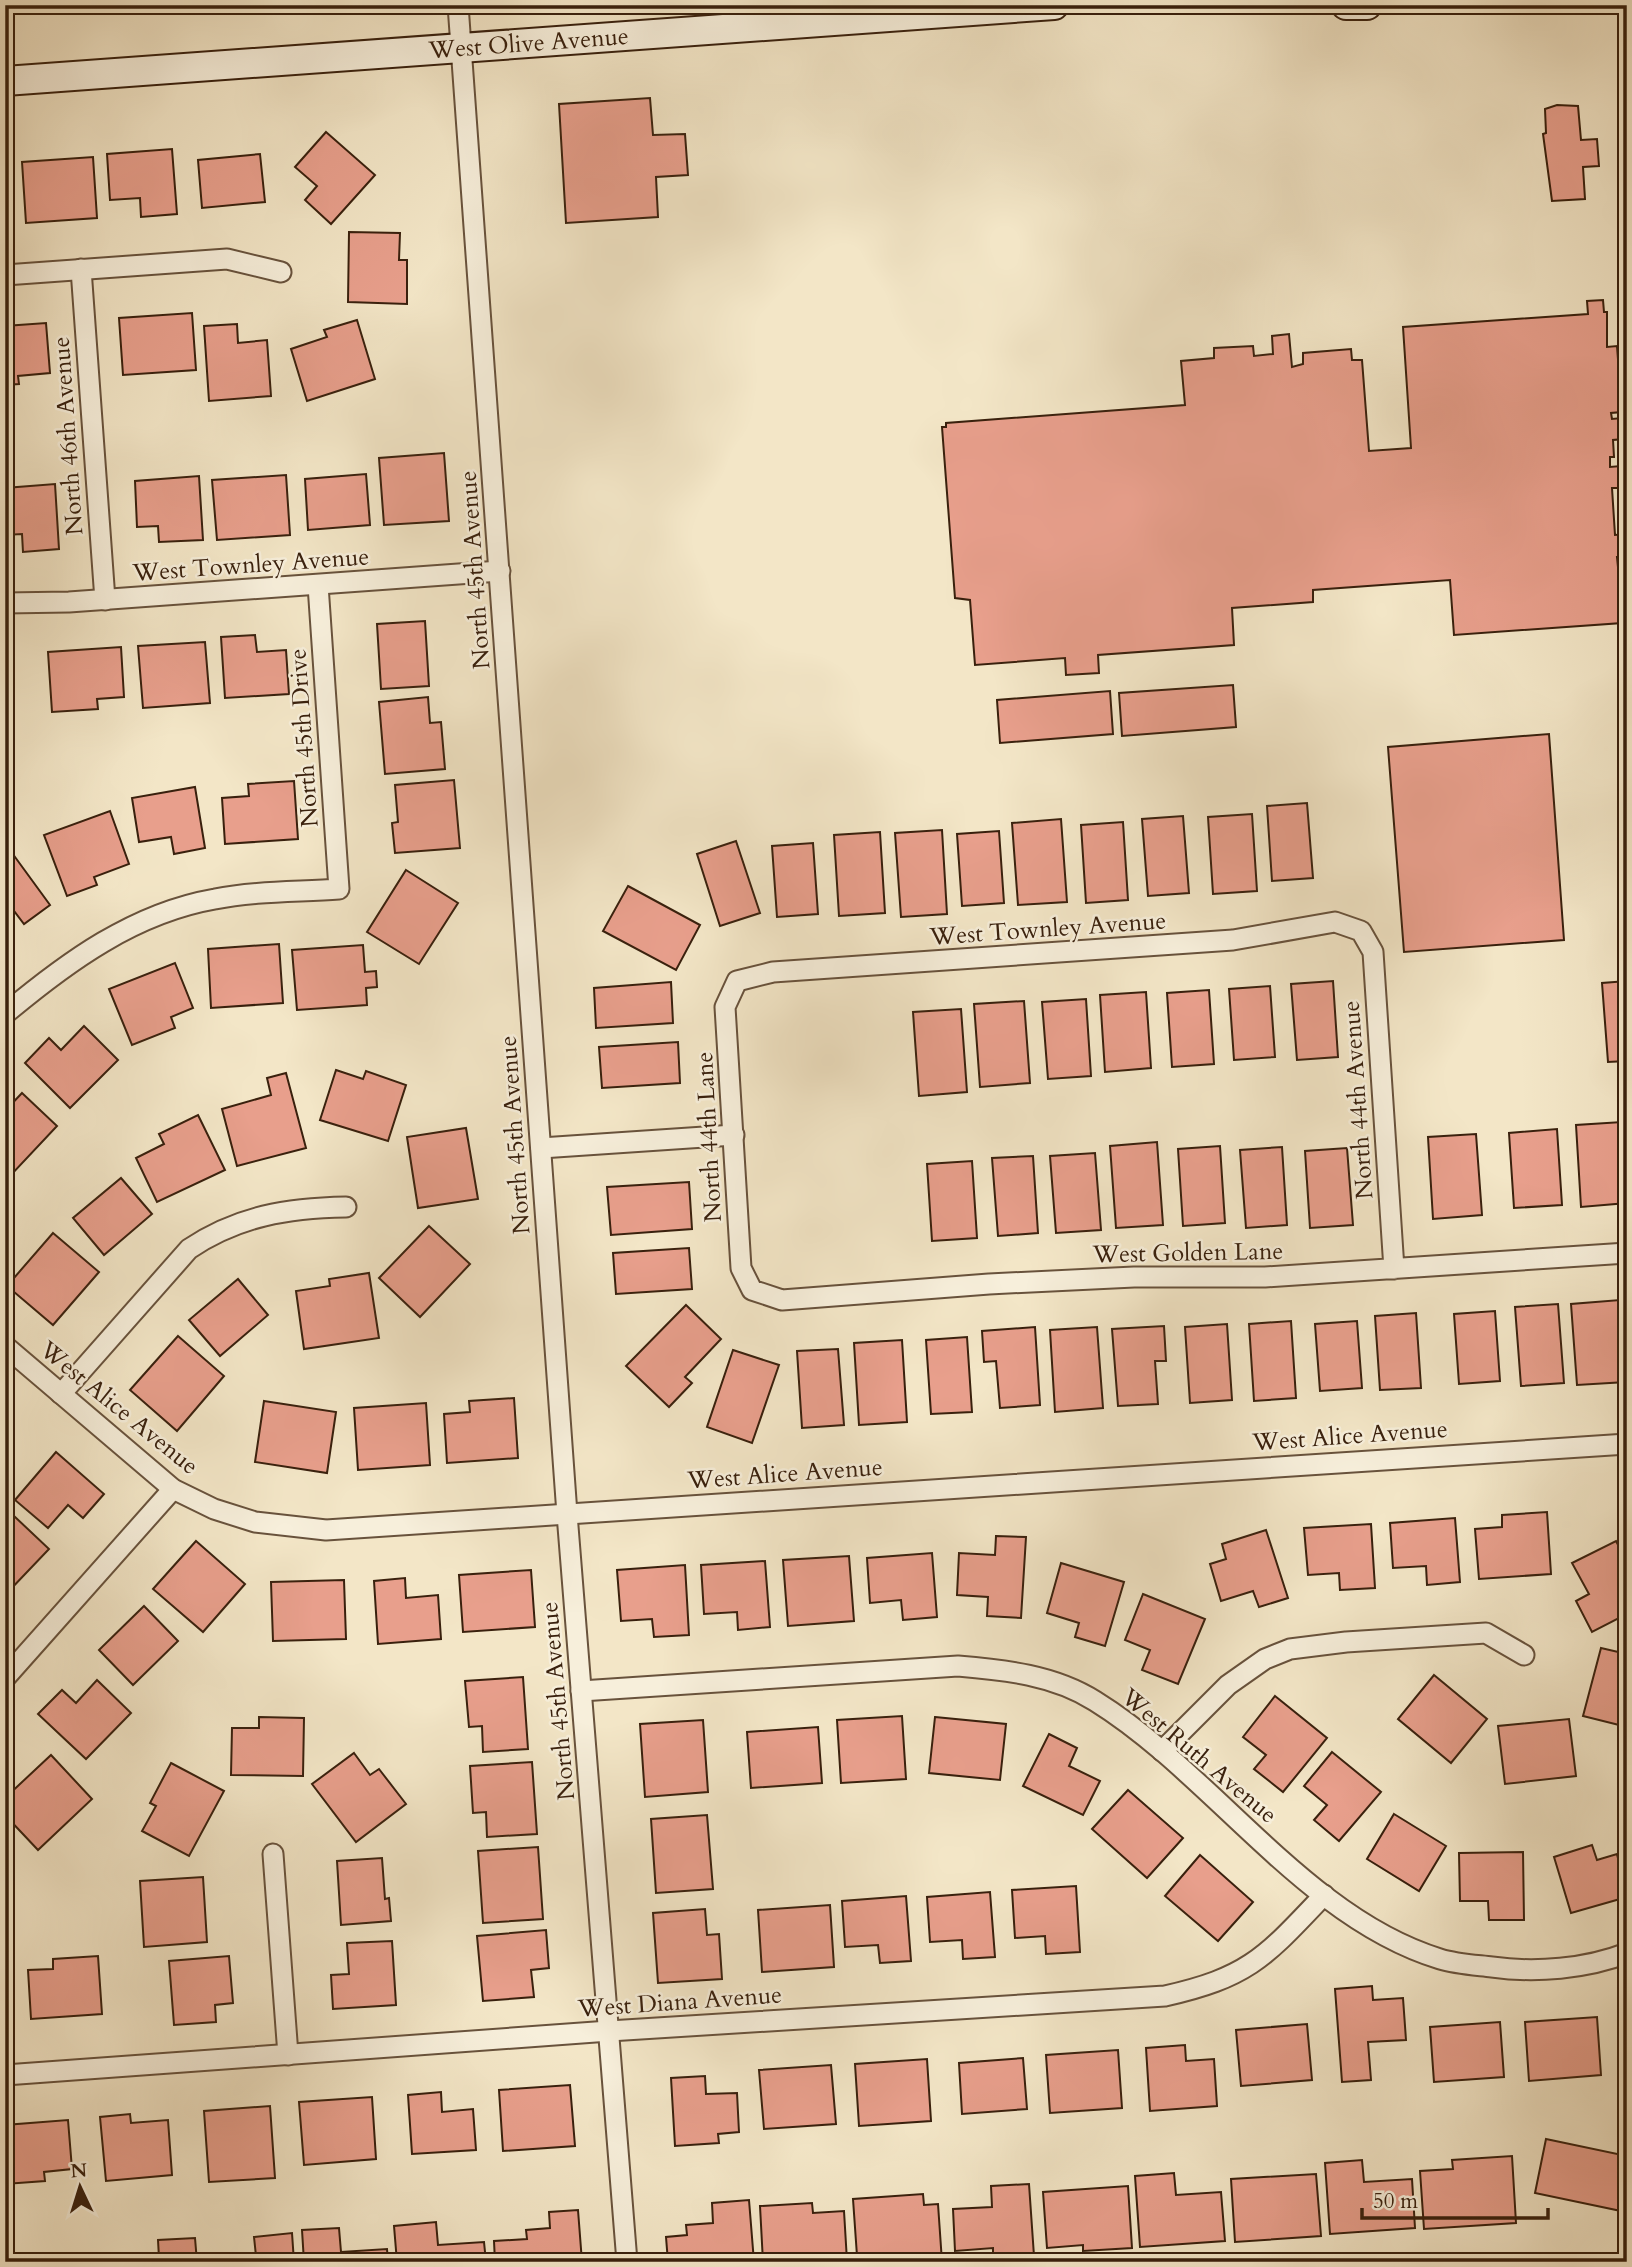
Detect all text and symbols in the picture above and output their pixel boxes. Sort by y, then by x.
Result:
street label: West Olive Avenue [426,19,630,67]
street label: North 46th Avenue [45,336,91,536]
street label: North 45th Avenue [452,470,498,670]
street label: West Townley Avenue [131,540,370,590]
street label: North 45th Drive [281,647,327,829]
street label: West Townley Avenue [928,904,1167,954]
street label: North 44th Avenue [1335,1000,1381,1200]
street label: North 45th Avenue [492,1035,538,1235]
street label: North 44th Lane [688,1051,730,1223]
street label: West Golden Lane [1091,1235,1284,1271]
street label: West Alice Avenue [32,1333,205,1482]
street label: West Alice Avenue [1250,1413,1449,1459]
street label: West Alice Avenue [685,1451,884,1497]
street label: North 45th Avenue [533,1600,583,1802]
street label: West Ruth Avenue [1113,1680,1284,1831]
street label: West Diana Avenue [576,1978,783,2026]
north arrow [46,2152,116,2222]
text: N [70,2157,89,2185]
scale bar [1362,2176,1548,2220]
text: 50 m [1373,2187,1418,2216]

